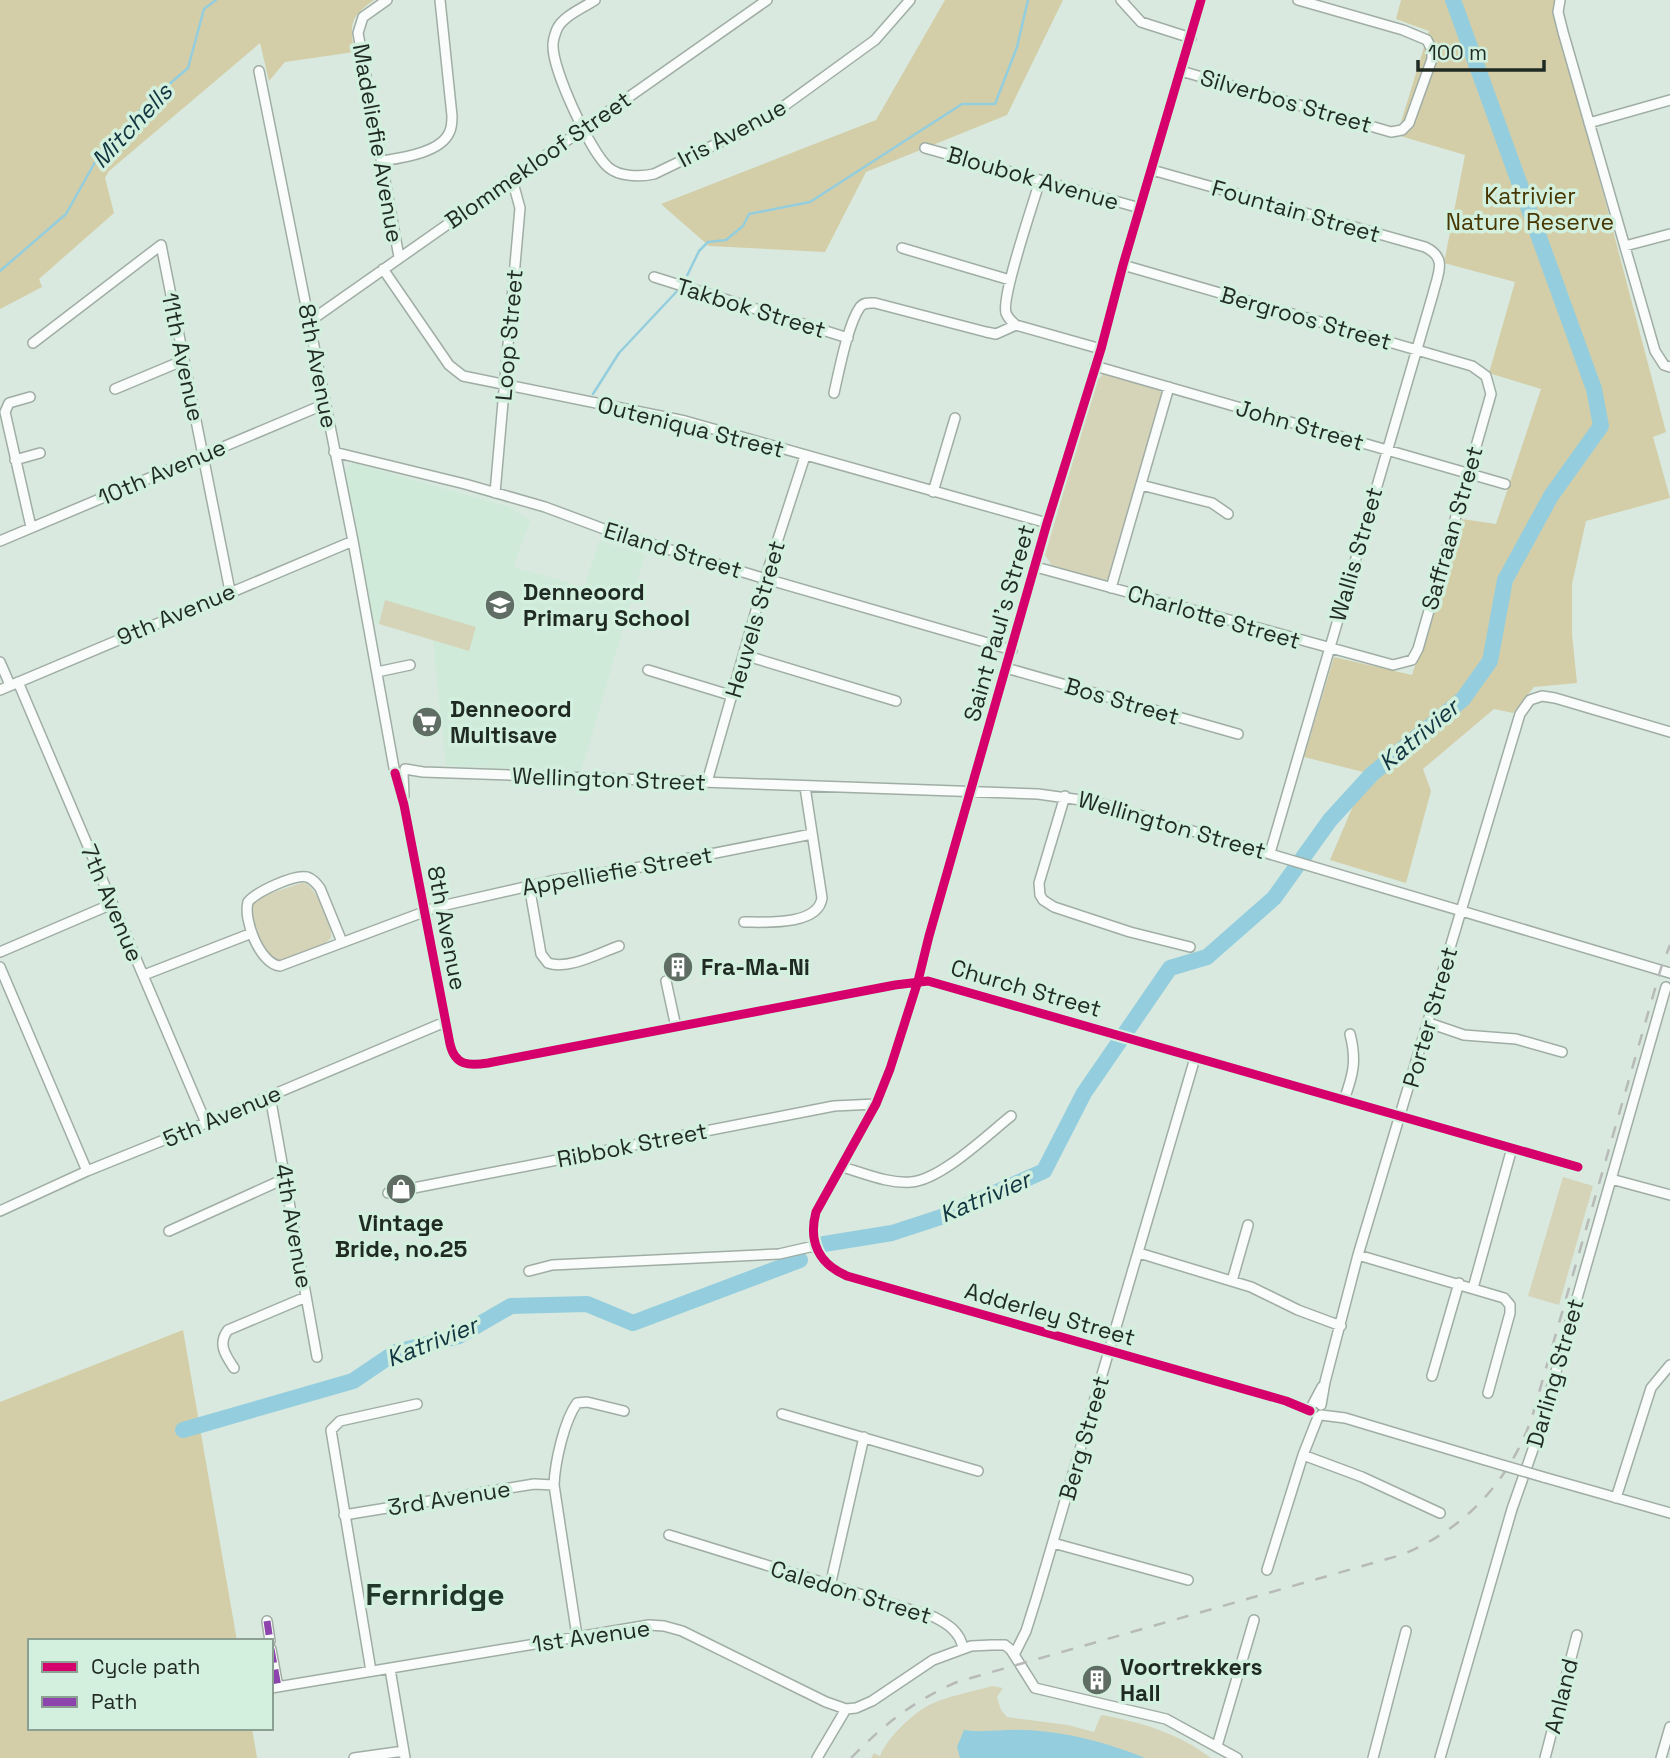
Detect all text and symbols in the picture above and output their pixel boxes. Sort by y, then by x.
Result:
scale bar [1418,28,1544,72]
text: 100 m [1428,39,1487,66]
street label: Madeliefie Avenue [346,41,410,245]
street label: Silverbos Street [1197,62,1375,140]
water label: Mitchells [85,76,180,175]
street label: Blommekloof Street [439,84,637,236]
street label: Iris Avenue [672,92,792,174]
street label: Bloubok Avenue [944,139,1122,217]
street label: Fountain Street [1208,173,1384,249]
park label: Katrivier Nature Reserve [1446,181,1614,237]
street label: Loop Street [488,268,530,402]
street label: Takbok Street [673,271,829,345]
street label: Bergroos Street [1217,279,1395,357]
street label: 11th Avenue [155,290,211,424]
street label: 8th Avenue [291,301,345,431]
street label: Outeniqua Street [595,389,787,465]
street label: John Street [1233,392,1367,458]
street label: 10th Avenue [94,432,230,512]
street label: Saffraan Street [1414,443,1490,613]
street label: Wallis Street [1323,483,1389,625]
street label: Eiland Street [600,515,746,585]
street label: Saint Paul's Street [957,521,1041,725]
street label: Heuvels Street [718,537,792,701]
street label: 9th Avenue [112,576,240,652]
place label: Denneoord Primary School [523,577,690,633]
street label: Charlotte Street [1124,578,1304,656]
school or university icon: Denneoord Primary School [483,588,517,622]
street label: Bos Street [1061,670,1183,732]
water label: Katrivier [1372,690,1468,777]
place label: Denneoord Multisave [450,694,572,750]
supermarket icon: Denneoord Multisave [410,705,444,739]
street label: Wellington Street [512,761,706,797]
street label: Wellington Street [1075,784,1269,866]
street label: Appelliefie Street [519,839,715,903]
street label: 7th Avenue [74,840,150,966]
street label: 8th Avenue [420,863,474,993]
street label: Porter Street [1396,943,1464,1091]
building icon: Fra-Ma-Ni [661,950,695,984]
place label: Fra-Ma-Ni [701,952,810,982]
street label: Church Street [947,952,1105,1024]
street label: 5th Avenue [158,1078,286,1154]
street label: Ribbok Street [554,1116,710,1174]
street label: 4th Avenue [268,1161,320,1291]
water label: Katrivier [935,1162,1038,1230]
shop icon: Vintage Bride, no.25 [384,1172,418,1206]
place label: Vintage Bride, no.25 [335,1208,468,1264]
street label: Adderley Street [961,1275,1139,1353]
street label: Darling Street [1519,1295,1591,1451]
water label: Katrivier [382,1308,485,1374]
street label: Berg Street [1052,1372,1116,1504]
street label: 3rd Avenue [386,1474,512,1522]
street label: Caledon Street [767,1553,935,1631]
district label: Fernridge [365,1575,505,1614]
street label: 1st Avenue [530,1613,652,1659]
legend [28,1639,273,1730]
place label: Voortrekkers Hall [1120,1652,1263,1708]
text: Cycle path [91,1653,200,1680]
street label: Anland [1537,1655,1585,1737]
building icon: Voortrekkers Hall [1080,1663,1114,1697]
text: Path [91,1688,137,1715]

